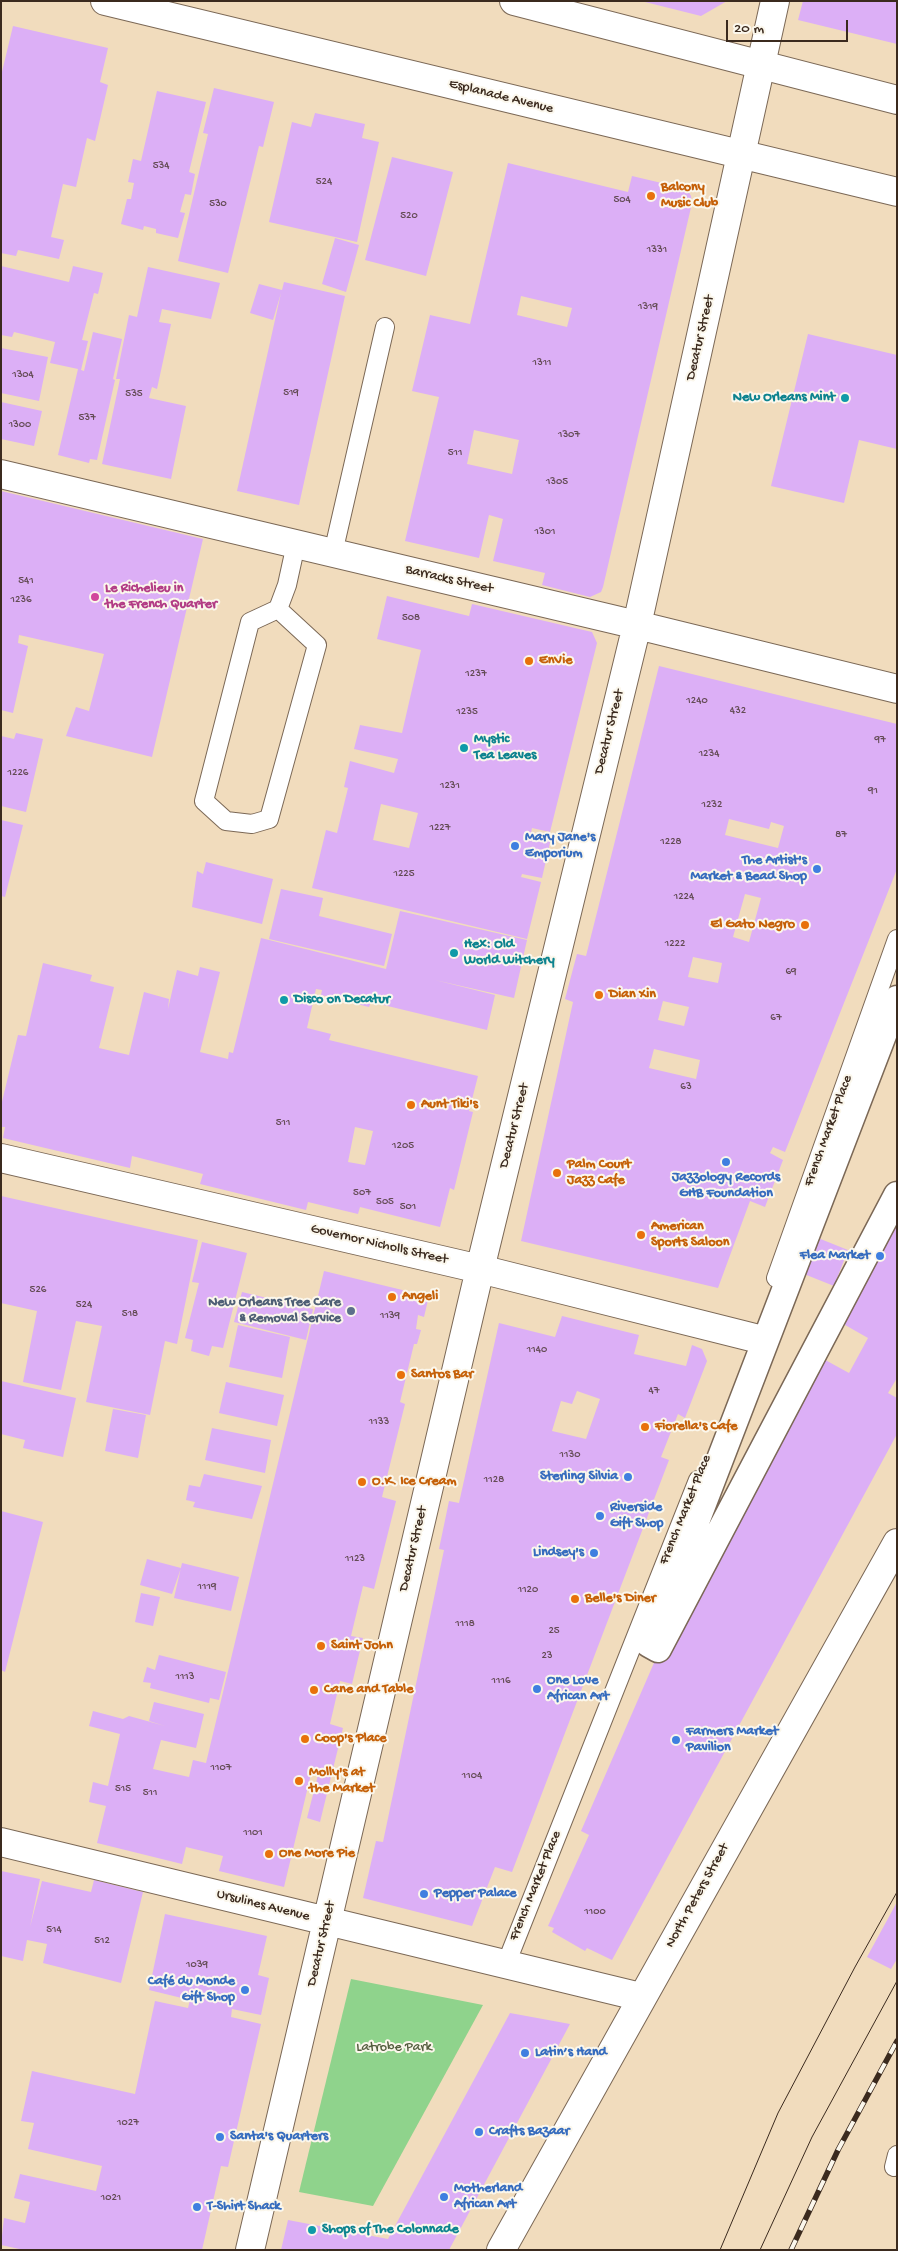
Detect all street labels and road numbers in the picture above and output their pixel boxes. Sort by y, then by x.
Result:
street label: Esplanade Avenue [447,76,555,118]
street label: Decatur Street [683,294,719,382]
street label: Barracks Street [404,562,494,598]
street label: Decatur Street [591,688,629,776]
street label: French Market Place [801,1073,857,1189]
street label: Decatur Street [496,1082,534,1170]
street label: Governor Nicholls Street [309,1221,449,1269]
street label: French Market Place [656,1453,716,1567]
street label: Decatur Street [396,1505,432,1593]
street label: French Market Place [506,1829,566,1943]
street label: North Peters Street [662,1841,734,1951]
street label: Ursulines Avenue [215,1886,311,1926]
street label: Decatur Street [304,1900,340,1988]

